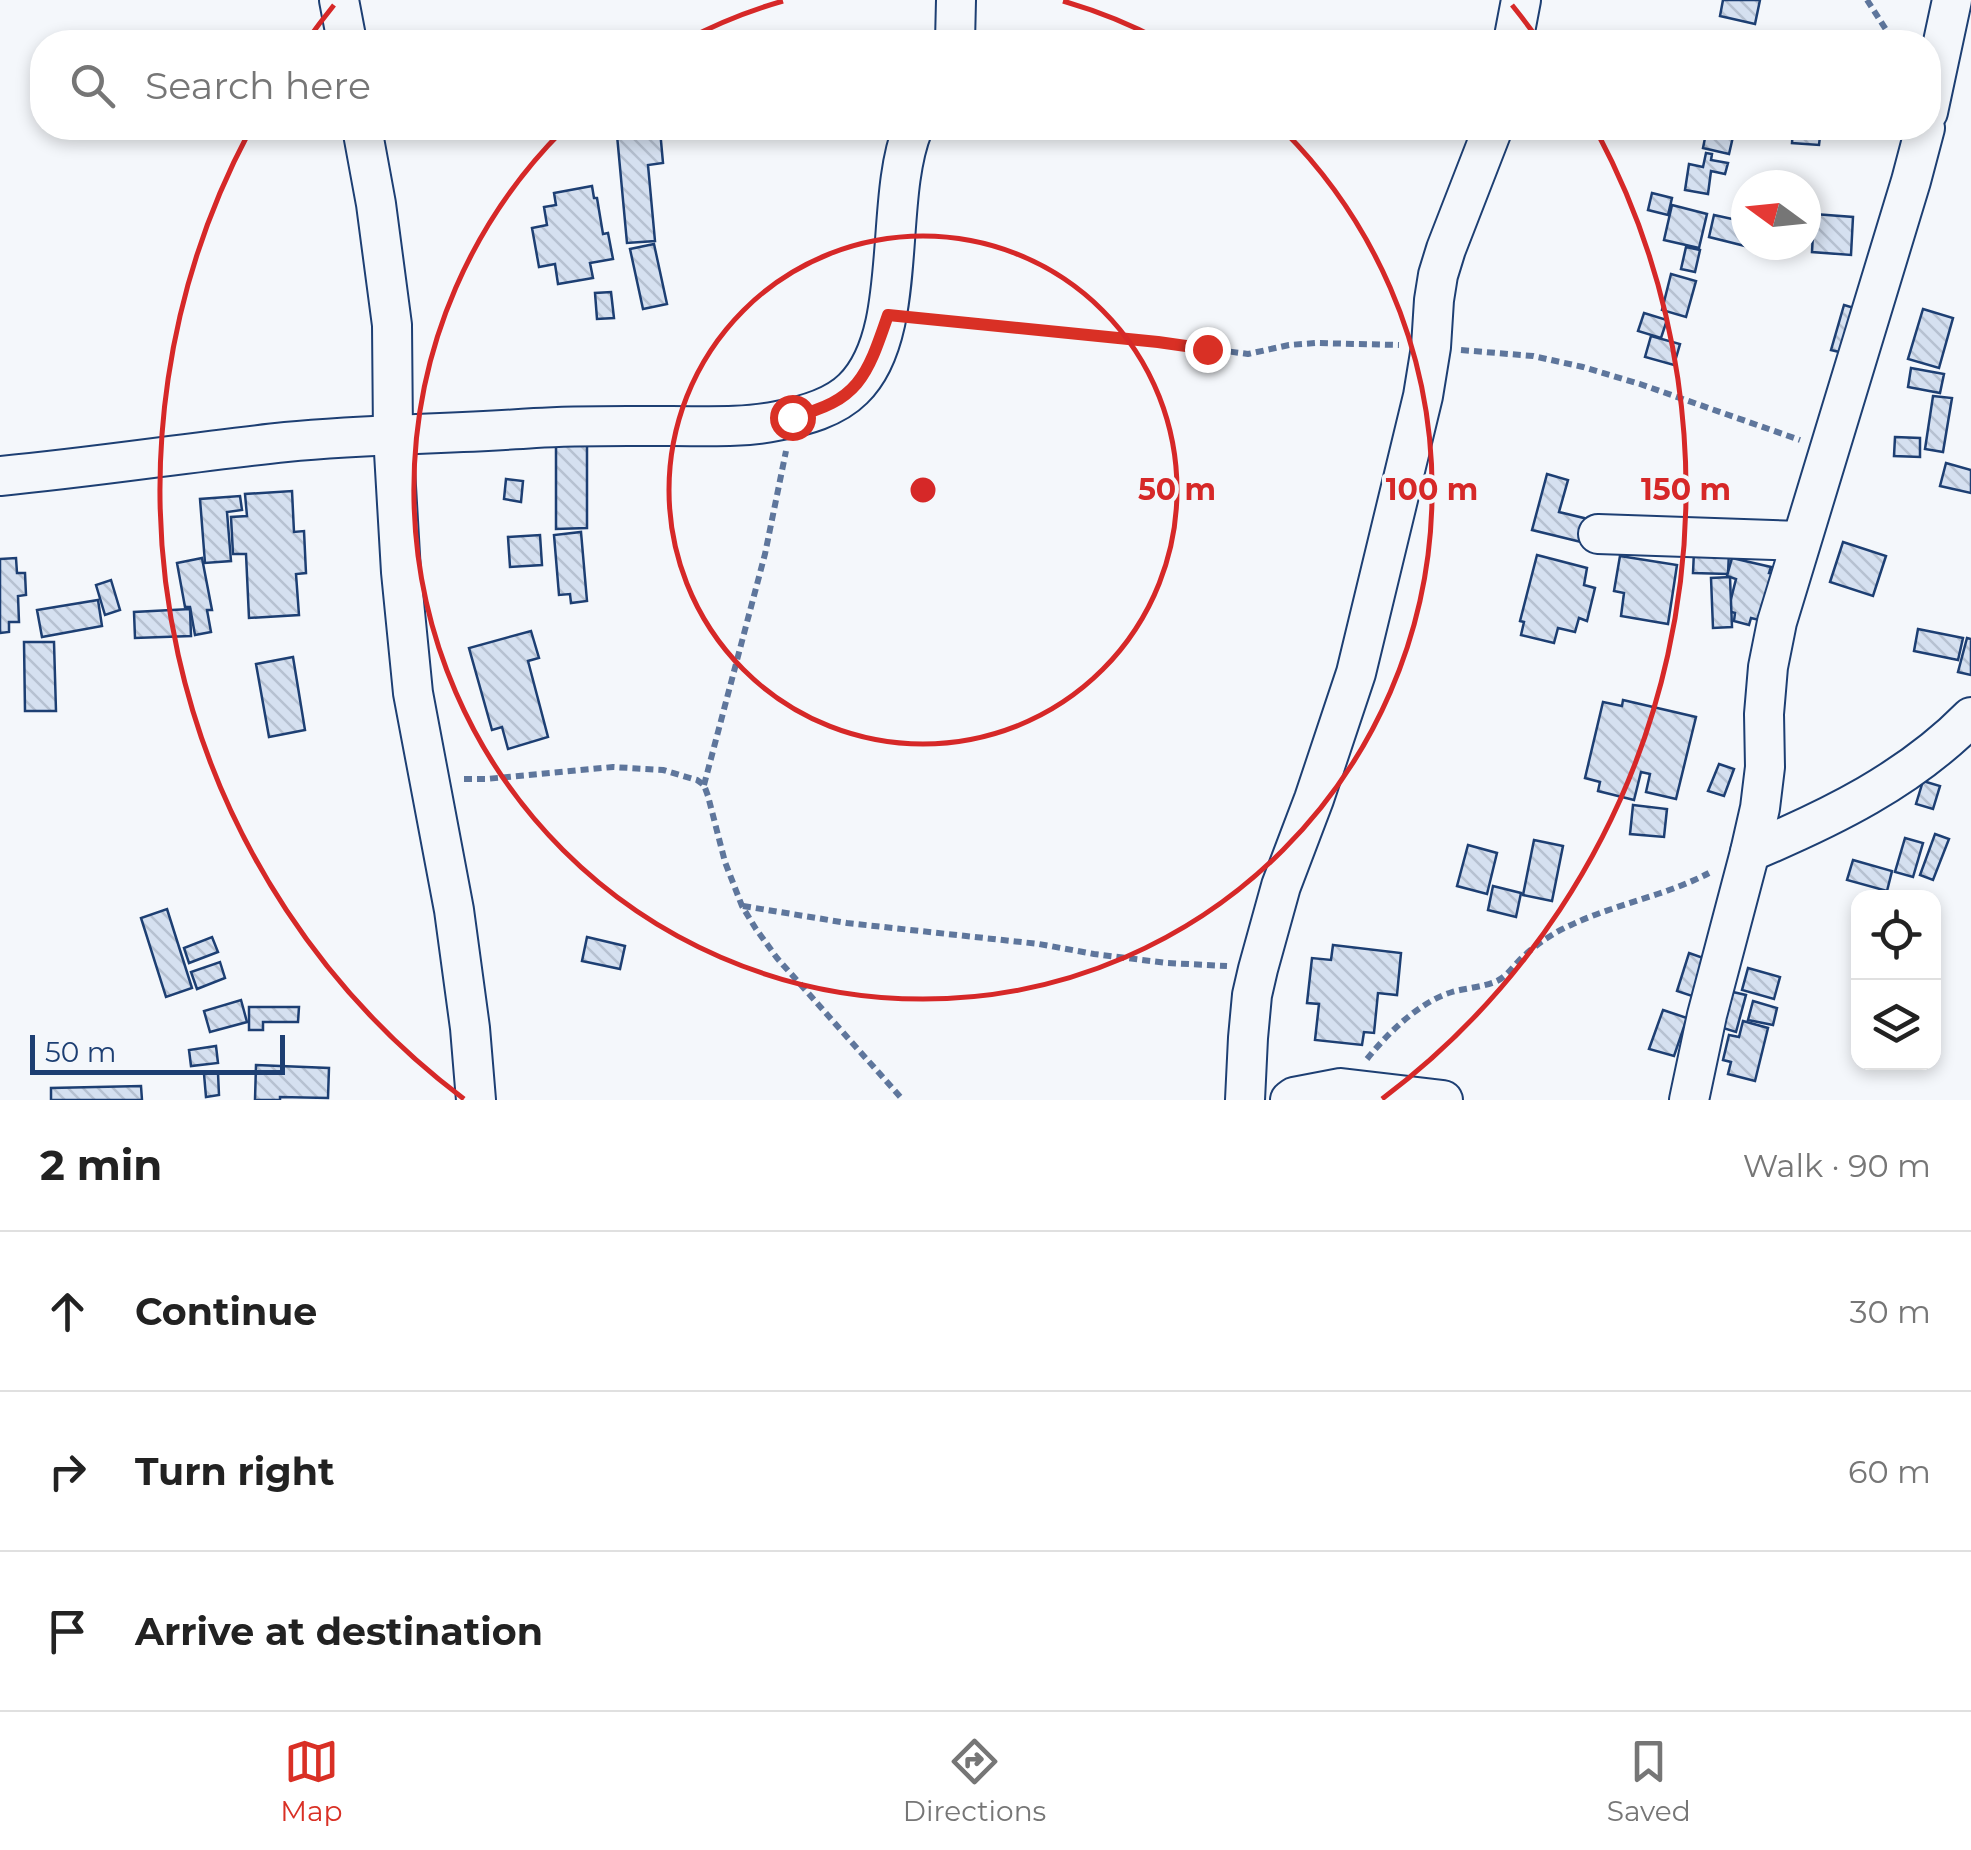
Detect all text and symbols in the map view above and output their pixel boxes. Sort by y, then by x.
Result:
search box [30,30,1941,140]
icon: search [65,58,120,113]
text: Search here [145,62,371,109]
north arrow [1731,170,1821,260]
route end [1185,327,1231,373]
route start [770,395,816,441]
text: 50 m [1138,471,1216,508]
text: 100 m [1386,471,1478,508]
text: 150 m [1641,471,1731,508]
centre of rings [905,472,941,508]
map controls [1851,890,1941,1070]
button: locate [1851,890,1941,980]
button: layers [1851,980,1941,1070]
scale bar [30,1030,285,1074]
text: 50 m [45,1035,116,1069]
text: 2 min [40,1139,162,1191]
text: Walk · 90 m [1743,1146,1931,1185]
icon: ahead [40,1284,95,1339]
text: Continue [135,1288,317,1335]
text: 30 m [1849,1292,1931,1331]
icon: right [40,1444,95,1499]
text: Turn right [135,1448,334,1495]
text: 60 m [1848,1452,1931,1491]
icon: arrive [40,1604,95,1659]
text: Arrive at destination [135,1608,543,1655]
tab: Map [280,1734,342,1828]
tab: Directions [903,1734,1046,1828]
tab: Saved [1607,1734,1691,1828]

